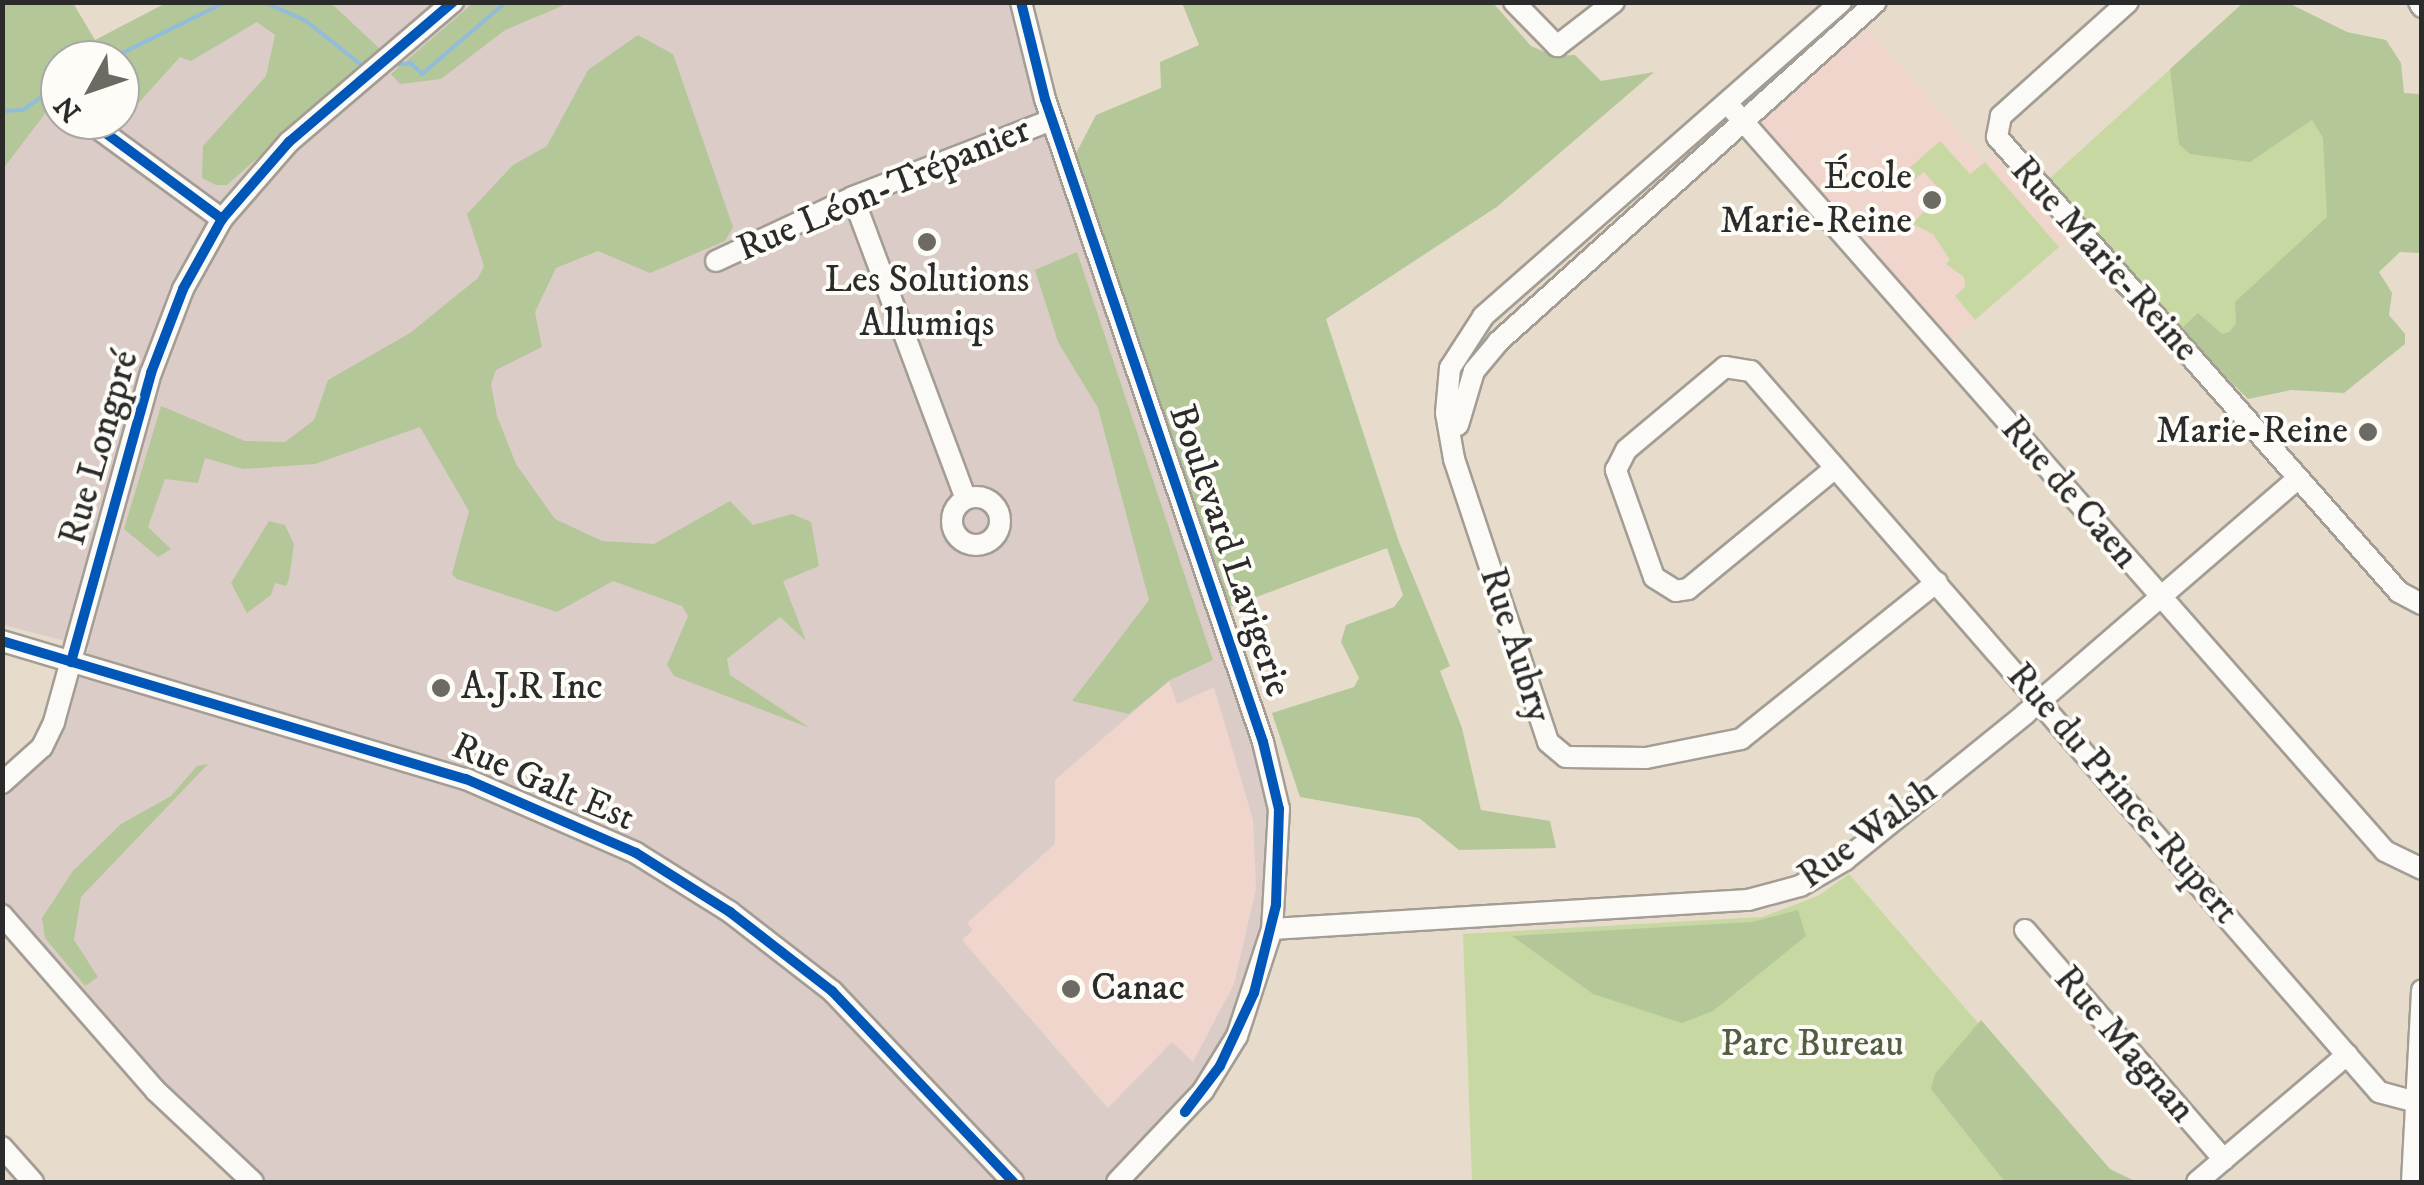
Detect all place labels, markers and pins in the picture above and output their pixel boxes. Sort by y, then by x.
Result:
place label: École Marie-Reine [1720,155,1912,244]
marker: École Marie-Reine [1921,189,1943,211]
marker: Les Solutions Allumiqs [916,231,938,253]
place label: Les Solutions Allumiqs [825,258,1029,348]
place label: Marie-Reine [2156,409,2348,455]
marker: Marie-Reine [2357,421,2379,443]
place label: A.J.R Inc [461,665,603,711]
marker: A.J.R Inc [430,677,452,699]
place label: Canac [1091,966,1185,1012]
marker: Canac [1060,978,1082,1000]

